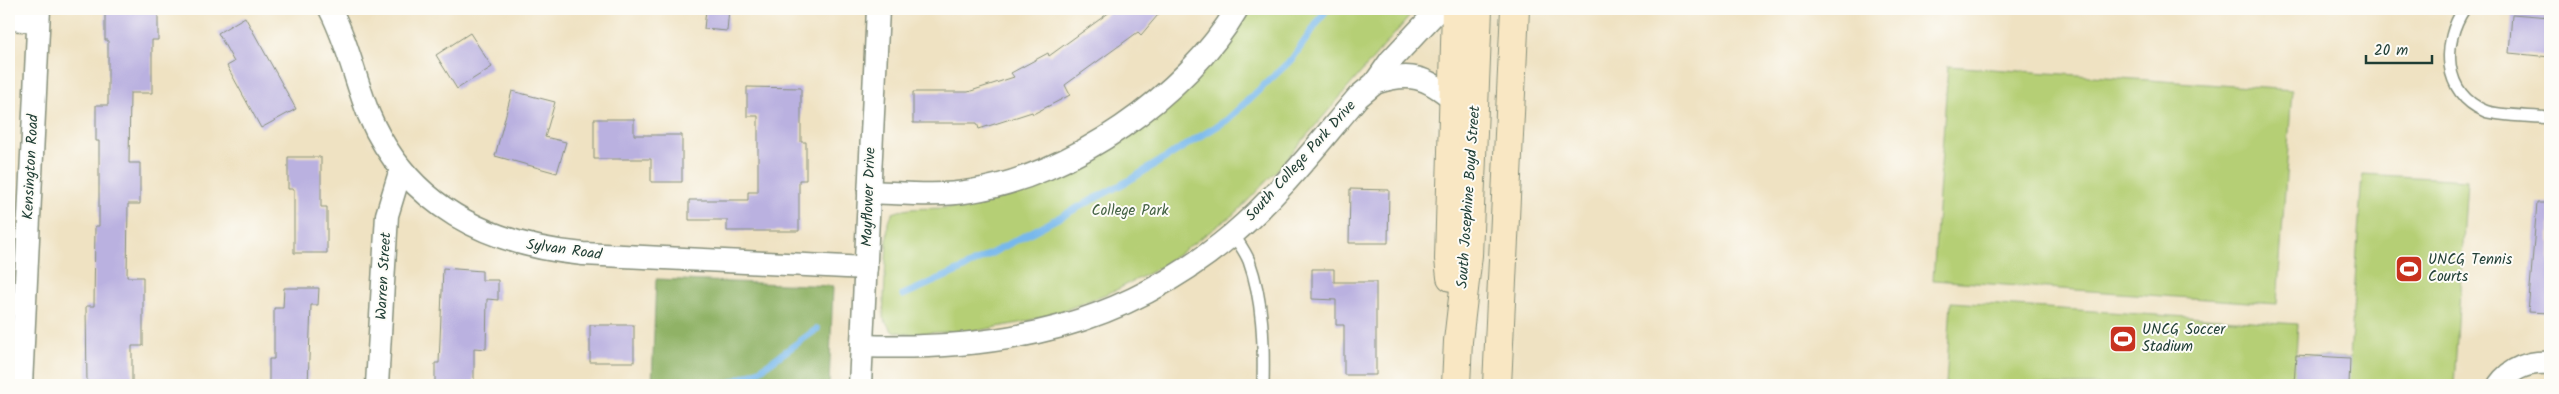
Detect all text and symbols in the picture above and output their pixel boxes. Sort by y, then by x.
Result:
scale bar [2366,32,2433,64]
text: 20 m [2374,39,2408,63]
street label: South College Park Drive [1240,95,1362,227]
street label: South Josephine Boyd Street [1451,105,1487,289]
street label: Kensington Road [16,113,46,220]
street label: Mayflower Drive [855,146,883,247]
park label: College Park [1092,199,1169,223]
street label: Warren Street [370,231,398,320]
street label: Sylvan Road [525,233,604,267]
place label: UNCG Tennis Courts [2428,248,2513,289]
sports icon: UNCG Tennis Courts [2394,254,2424,284]
place label: UNCG Soccer Stadium [2142,318,2226,359]
sports icon: UNCG Soccer Stadium [2108,324,2138,354]

